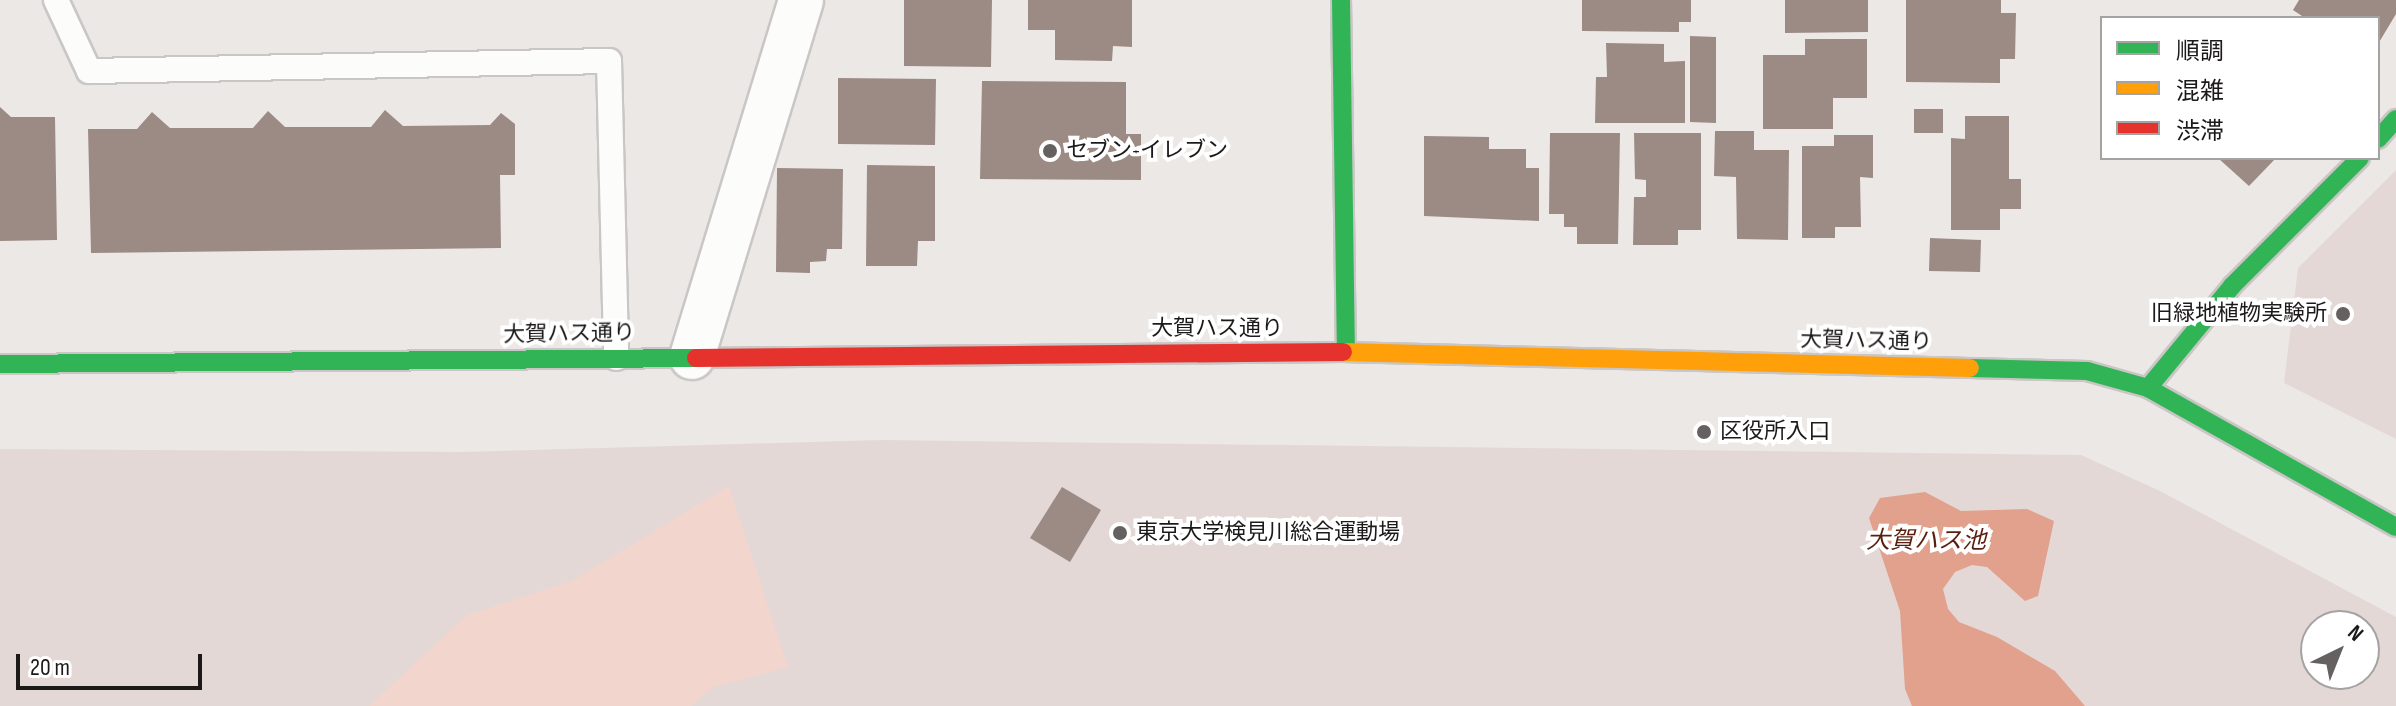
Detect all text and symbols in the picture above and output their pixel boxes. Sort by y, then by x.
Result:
legend [2100,16,2380,160]
text: 順調 [2176,37,2224,66]
text: 混雑 [2176,77,2224,106]
text: 渋滞 [2176,117,2224,146]
place label: セブン-イレブン [1066,138,1228,164]
marker: セブン-イレブン [1041,142,1059,160]
place label: 旧緑地植物実験所 [2151,301,2327,327]
marker: 旧緑地植物実験所 [2334,305,2352,323]
street label: 大賀ハス通り [1151,316,1283,342]
street label: 大賀ハス通り [503,320,635,348]
street label: 大賀ハス通り [1800,327,1932,355]
place label: 区役所入口 [1720,419,1830,445]
marker: 区役所入口 [1695,423,1713,441]
place label: 東京大学検見川総合運動場 [1136,520,1400,546]
marker: 東京大学検見川総合運動場 [1111,524,1129,542]
water label: 大賀ハス池 [1866,527,1986,555]
north arrow [2300,610,2380,690]
text: N [2342,620,2369,647]
scale bar [20,638,206,688]
text: 20 m [30,653,70,682]

